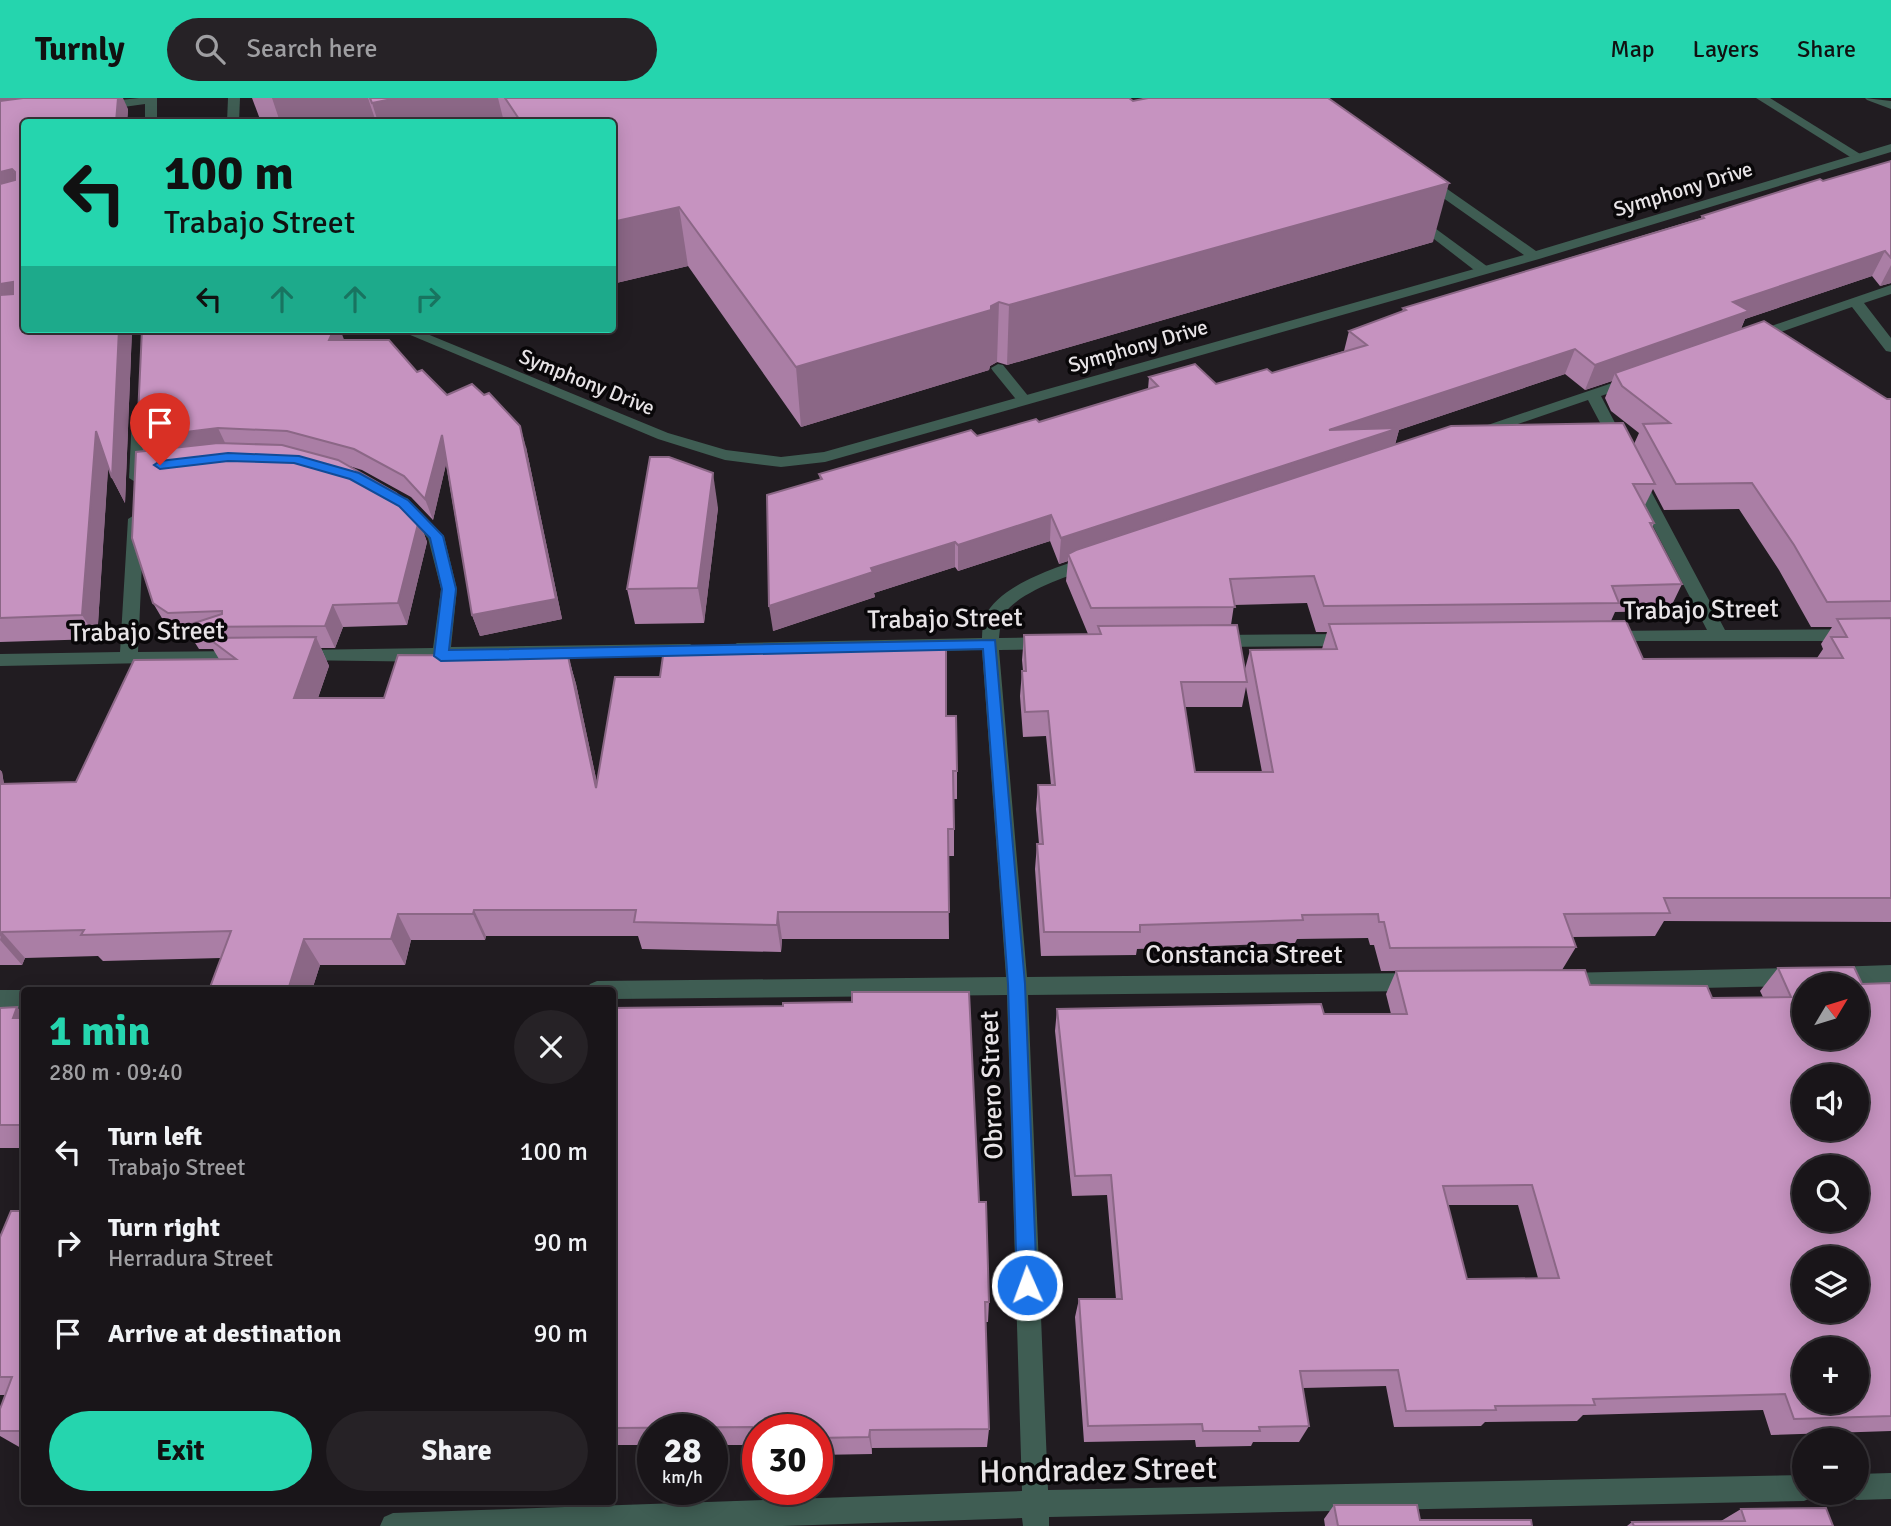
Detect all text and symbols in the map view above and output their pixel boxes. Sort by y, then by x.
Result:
search box [167,18,657,81]
text: Turnly [35,29,125,70]
icon: search [191,30,229,68]
text: Search here [247,33,378,65]
text: Map [1610,34,1655,64]
text: Layers [1693,34,1759,64]
text: Share [1797,34,1856,64]
text: 100 m [164,143,294,203]
icon: left [49,147,140,238]
street label: Symphony Drive [1610,156,1756,222]
text: Trabajo Street [164,203,355,242]
icon: left [190,280,228,318]
icon: ahead [263,280,301,318]
icon: ahead [336,280,374,318]
icon: right [409,280,447,318]
street label: Symphony Drive [1065,314,1211,378]
street label: Symphony Drive [515,343,659,421]
pin [130,393,190,465]
icon: arrive [141,404,179,442]
street label: Trabajo Street [1623,593,1779,627]
street label: Trabajo Street [867,602,1023,636]
street label: Trabajo Street [69,615,225,649]
street label: Constancia Street [1145,939,1343,971]
north arrow [1792,973,1869,1050]
map controls [1792,973,1869,1505]
text: 1 min [49,1006,150,1057]
button: close [514,1010,588,1084]
street label: Obrero Street [973,1010,1011,1160]
text: 280 m · 09:40 [49,1058,183,1087]
button: sound [1792,1064,1869,1141]
text: Turn left [108,1121,202,1153]
icon: left [49,1133,87,1171]
text: 100 m [519,1136,588,1168]
text: Trabajo Street [108,1153,245,1182]
button: search [1792,1155,1869,1232]
text: Turn right [108,1212,220,1244]
icon: right [49,1224,87,1262]
text: 90 m [533,1227,588,1259]
text: Herradura Street [108,1244,273,1273]
button: layers [1792,1246,1869,1323]
position arrow [990,1248,1064,1322]
icon: arrive [49,1315,87,1353]
text: Arrive at destination [108,1318,341,1350]
text: 90 m [533,1318,588,1350]
button: + [1792,1337,1869,1414]
button: Exit [49,1411,312,1491]
button: Share [326,1411,588,1491]
speed limit sign: 30 [742,1414,833,1505]
button: − [1792,1428,1869,1505]
text: 28 [664,1429,701,1472]
street label: Hondradez Street [979,1448,1217,1492]
text: km/h [662,1466,703,1488]

